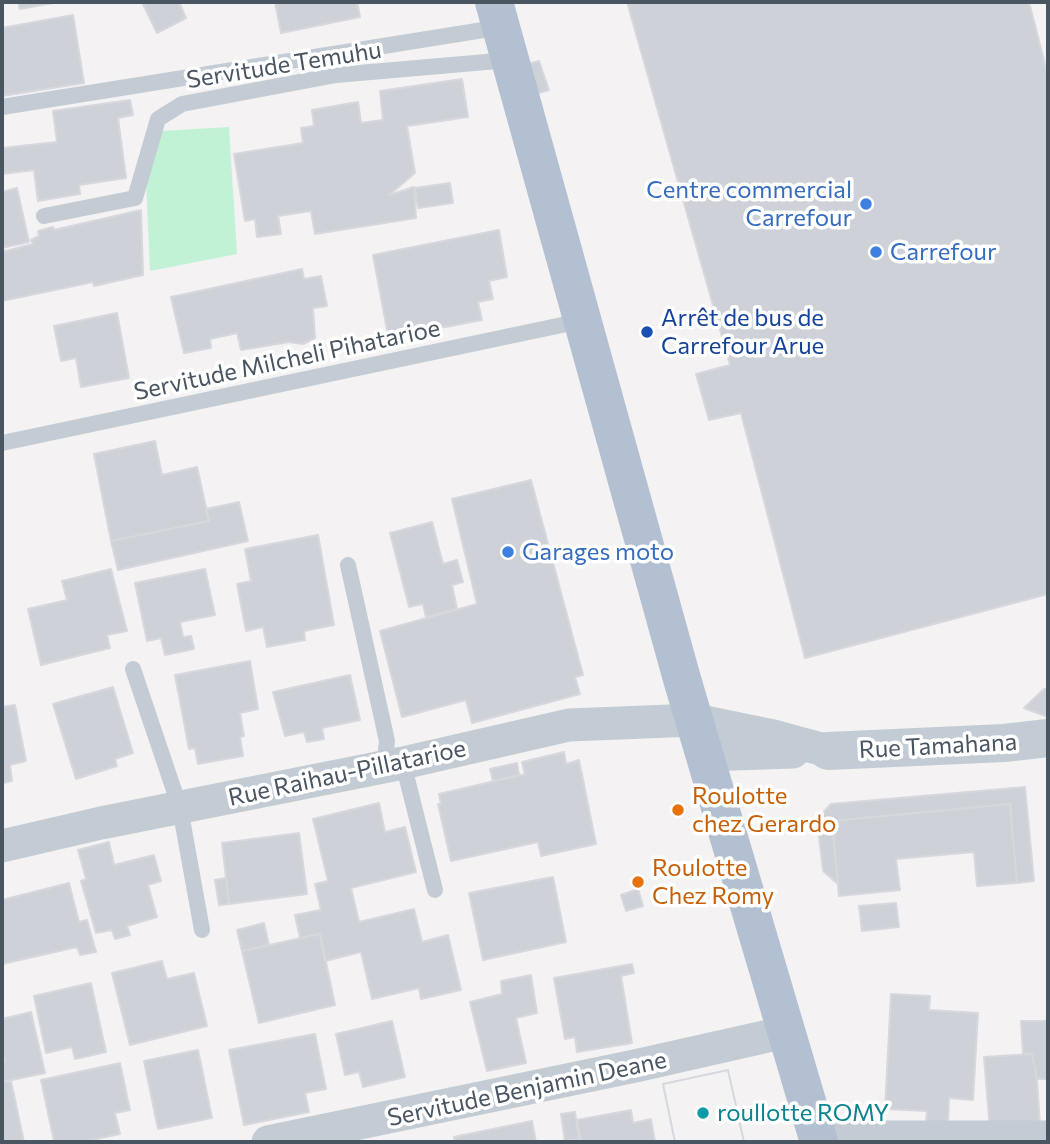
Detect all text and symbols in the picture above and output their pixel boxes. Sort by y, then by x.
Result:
street label: Servitude Temuhu [185,35,383,95]
place label: Centre commercial Carrefour [646,176,852,232]
marker: Centre commercial Carrefour [858,196,874,212]
place label: Carrefour [890,238,996,266]
marker: Carrefour [868,244,884,260]
place label: Arrêt de bus de Carrefour Arue [661,304,824,360]
street label: Servitude Milcheli Pihatarioe [131,313,443,407]
marker: Arrêt de bus de Carrefour Arue [639,324,655,340]
place label: Garages moto [522,538,674,566]
marker: Garages moto [500,544,516,560]
street label: Rue Tamahana [858,727,1018,765]
street label: Rue Raihau-Pillatarioe [225,734,469,812]
place label: Roulotte chez Gerardo [692,782,836,838]
marker: Roulotte chez Gerardo [670,802,686,818]
place label: Roulotte Chez Romy [652,854,774,910]
marker: Roulotte Chez Romy [630,874,646,890]
street label: Servitude Benjamin Deane [385,1045,669,1133]
place label: roullotte ROMY [717,1099,889,1127]
marker: roullotte ROMY [695,1105,711,1121]

